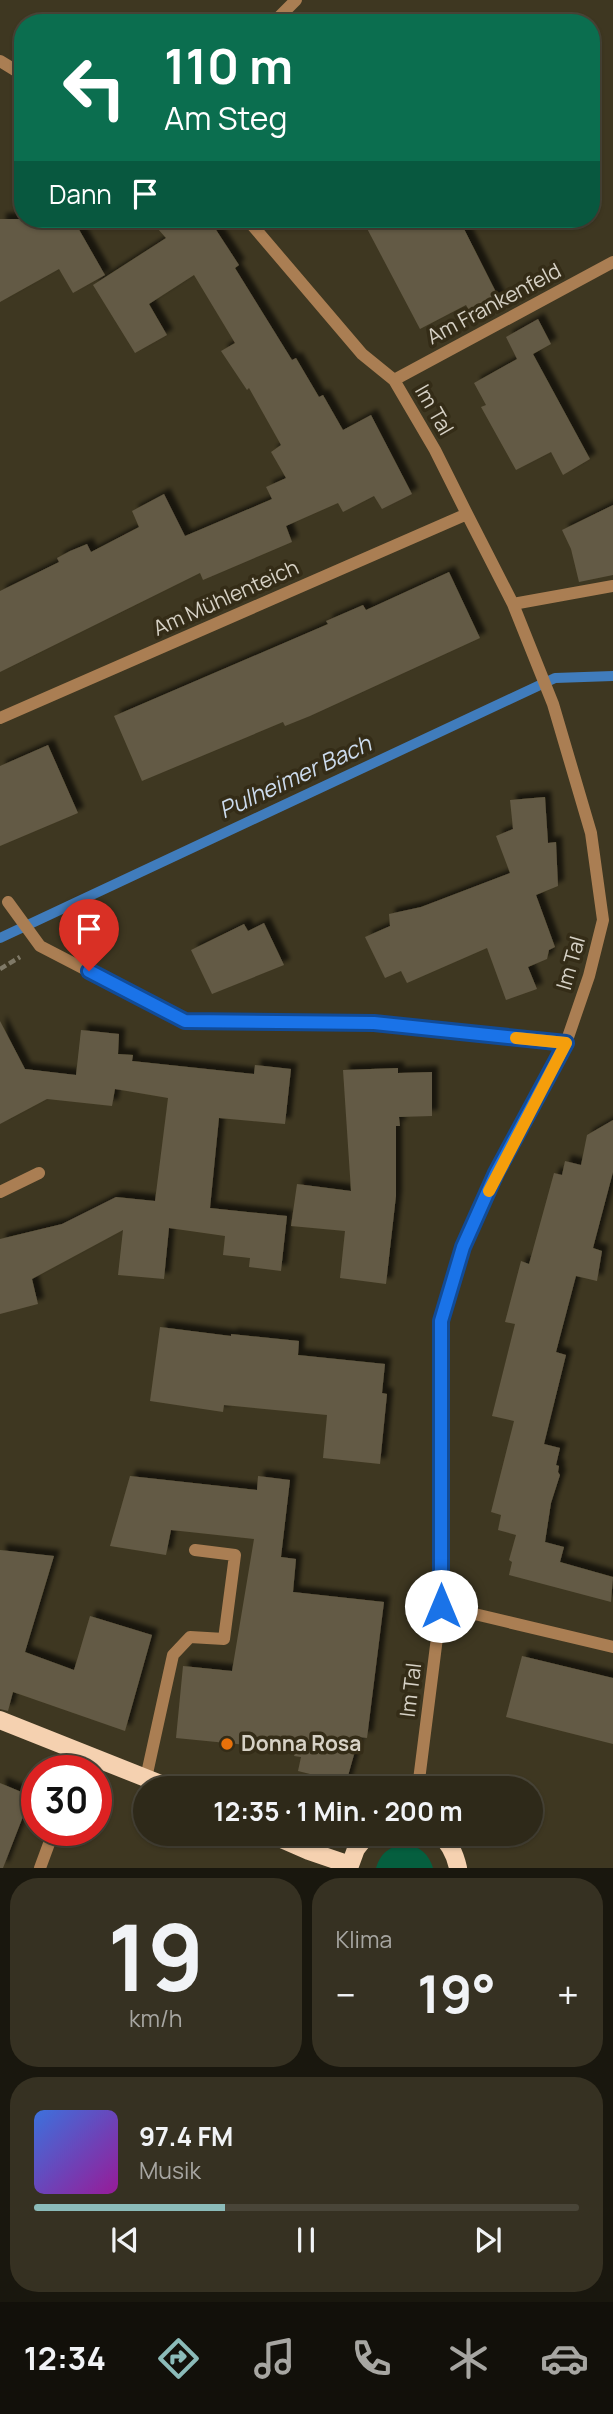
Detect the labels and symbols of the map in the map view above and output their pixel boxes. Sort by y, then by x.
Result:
street label: Am Frankenfeld [421,256,566,350]
street label: Im Tal [409,379,461,440]
street label: Am Mühlenteich [148,552,303,642]
water label: Pulheimer Bach [213,726,377,825]
pin [59,899,119,971]
street label: Im Tal [549,933,591,993]
position arrow [404,1569,478,1643]
street label: Im Tal [393,1661,427,1719]
place label: Donna Rosa [241,1729,361,1757]
marker: Donna Rosa [219,1736,235,1752]
speed limit sign: 30 [21,1755,112,1846]

